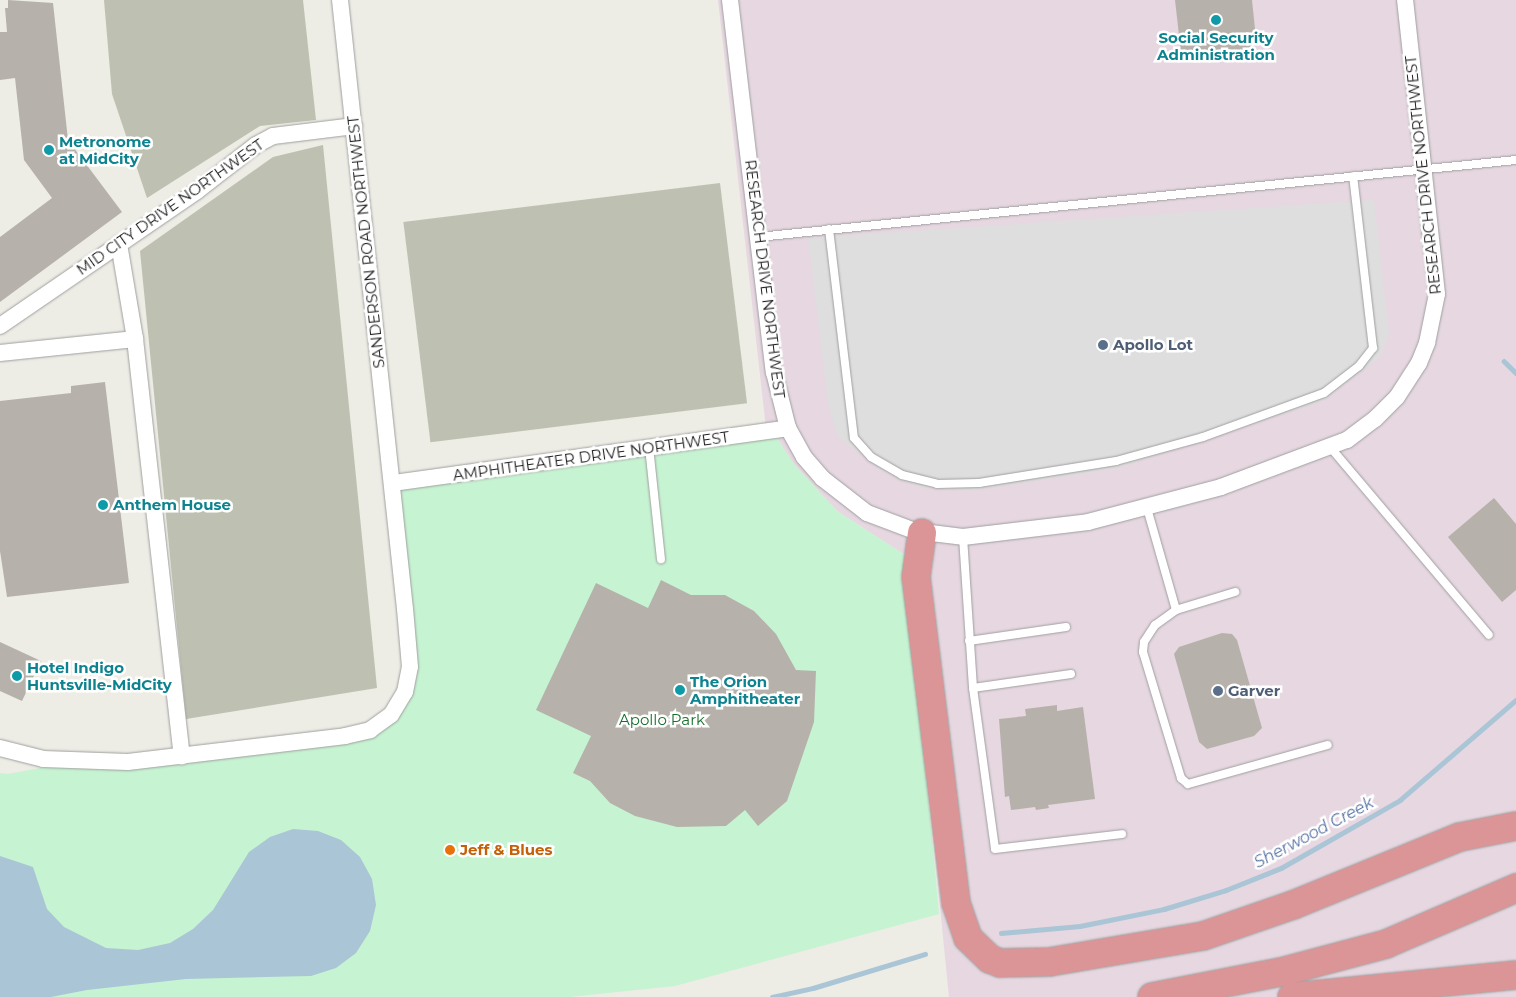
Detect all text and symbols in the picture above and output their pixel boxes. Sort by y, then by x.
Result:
marker: Social Security Administration [1210,14,1222,26]
place label: Social Security Administration [1157,28,1275,63]
street label: RESEARCH DRIVE NORTHWEST [1401,54,1445,296]
street label: SANDERSON ROAD NORTHWEST [344,115,388,369]
place label: Metronome at MidCity [59,132,151,167]
street label: MID CITY DRIVE NORTHWEST [73,135,267,279]
marker: Metronome at MidCity [43,144,55,156]
street label: RESEARCH DRIVE NORTHWEST [741,159,789,399]
place label: Apollo Lot [1113,336,1193,354]
marker: Apollo Lot [1097,339,1109,351]
street label: AMPHITHEATER DRIVE NORTHWEST [452,428,730,484]
place label: Anthem House [113,496,231,514]
marker: Anthem House [97,499,109,511]
place label: Hotel Indigo Huntsville-MidCity [27,658,172,693]
marker: Hotel Indigo Huntsville-MidCity [11,670,23,682]
place label: The Orion Amphitheater [690,672,800,707]
place label: Garver [1228,682,1280,700]
marker: The Orion Amphitheater [674,684,686,696]
marker: Garver [1212,685,1224,697]
park label: Apollo Park [619,711,705,729]
water label: Sherwood Creek [1251,793,1377,873]
place label: Jeff & Blues [460,841,552,859]
marker: Jeff & Blues [444,844,456,856]

